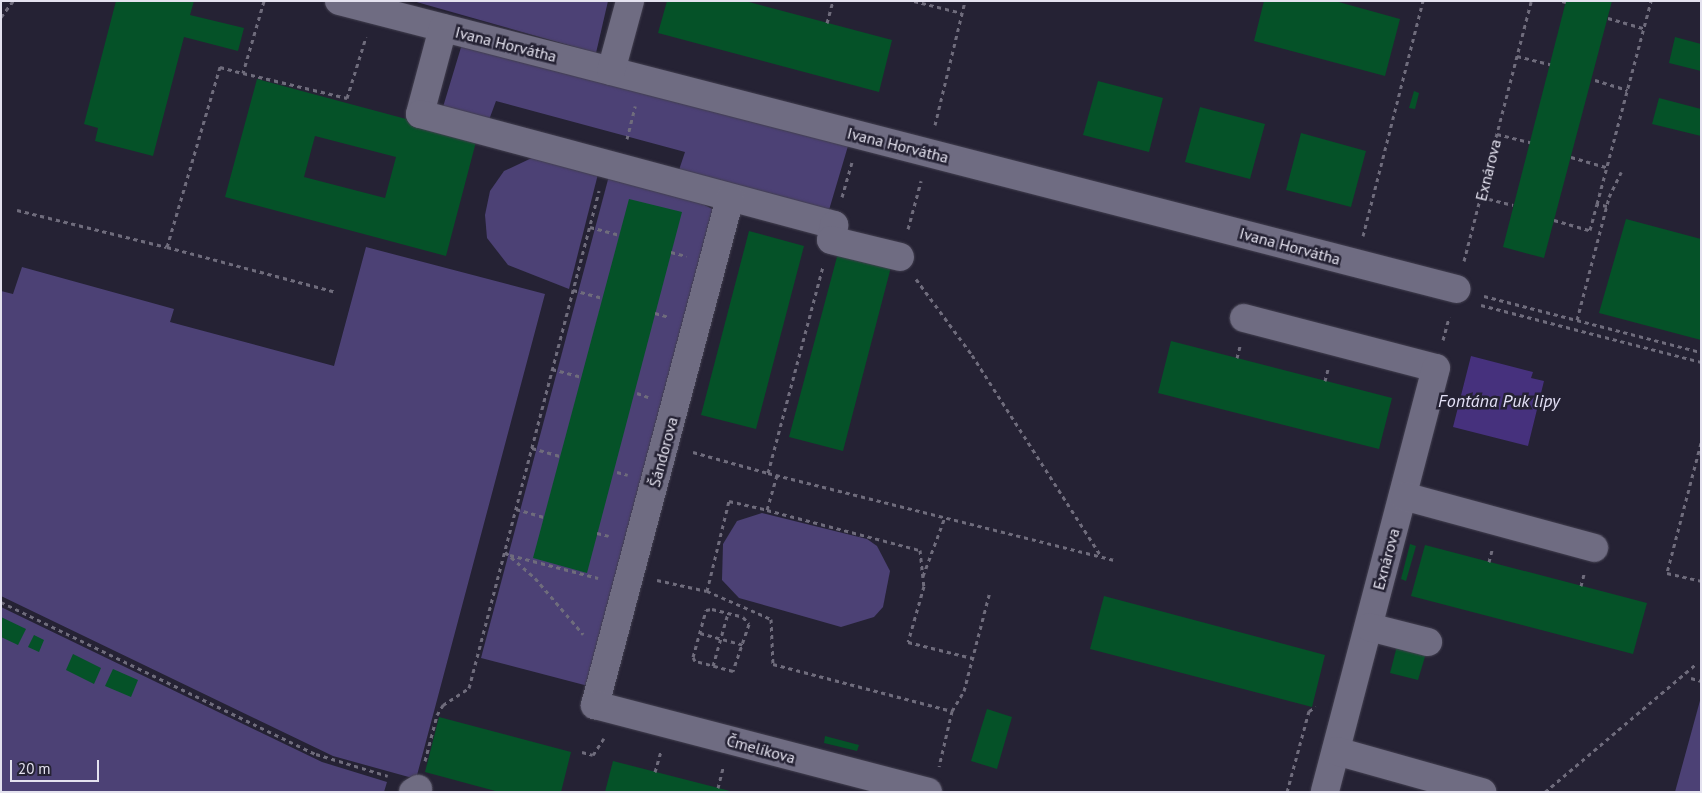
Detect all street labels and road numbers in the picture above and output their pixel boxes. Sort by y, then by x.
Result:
street label: Ivana Horvátha [453,22,559,66]
street label: Ivana Horvátha [845,123,951,167]
street label: Exnárova [1471,137,1505,203]
street label: Ivana Horvátha [1237,223,1343,269]
street label: Šándorova [644,415,682,489]
street label: Exnárova [1369,526,1403,592]
street label: Čmelíkova [724,731,798,767]

